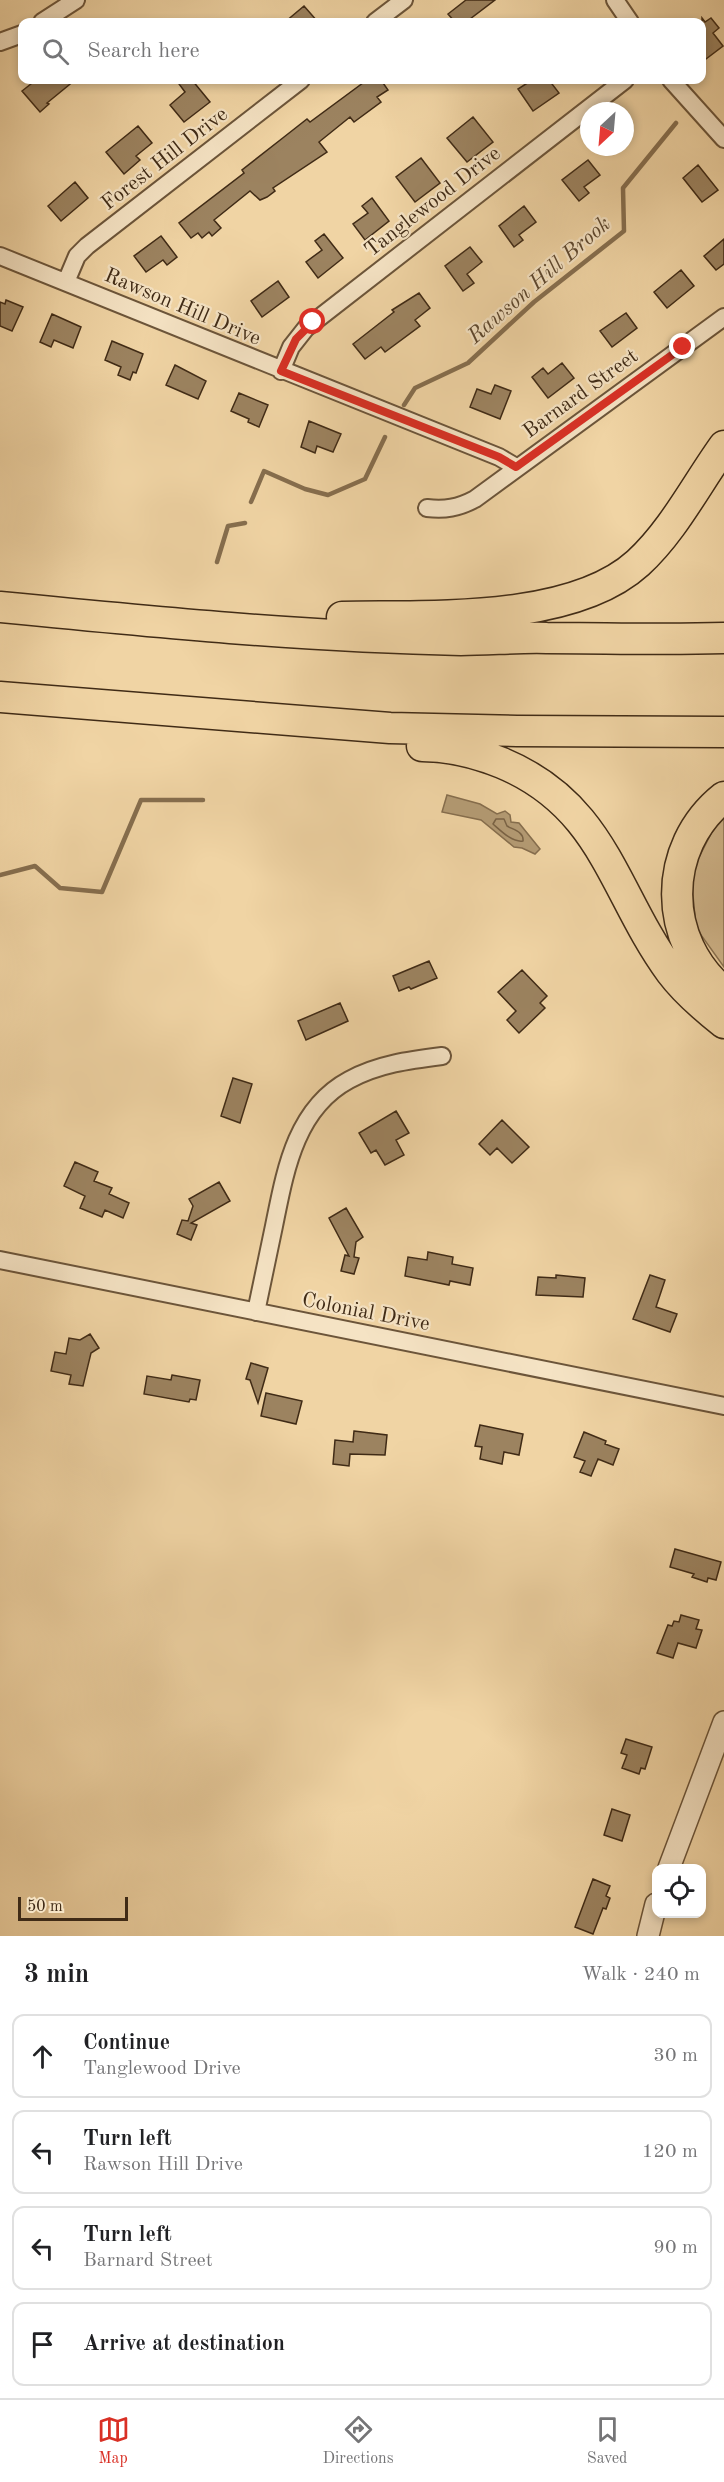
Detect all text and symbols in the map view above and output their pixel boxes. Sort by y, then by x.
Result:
search box [18,18,706,84]
icon: search [39,35,72,68]
text: Search here [87,40,200,62]
north arrow [580,102,634,156]
street label: Forest Hill Drive [98,104,232,215]
street label: Tanglewood Drive [361,143,505,261]
water label: Rawson Hill Brook [463,213,615,349]
street label: Rawson Hill Drive [101,265,264,350]
route start [299,308,325,334]
route end [669,333,695,359]
street label: Barnard Street [520,346,642,443]
street label: Colonial Drive [300,1290,432,1335]
map controls [652,1864,706,1918]
button: locate [652,1864,706,1918]
scale bar [18,1894,128,1922]
text: 50 m [27,1899,63,1915]
text: 3 min [24,1962,89,1988]
text: Walk · 240 m [581,1965,700,1985]
text: Continue [83,2032,170,2054]
icon: ahead [26,2040,59,2073]
text: 30 m [653,2046,698,2066]
text: Tanglewood Drive [83,2059,241,2079]
text: Turn left [83,2128,172,2150]
icon: left [26,2136,59,2169]
text: 120 m [642,2142,698,2162]
text: Rawson Hill Drive [83,2155,243,2175]
text: Turn left [83,2224,172,2246]
icon: left [26,2232,59,2265]
text: 90 m [653,2238,698,2258]
text: Barnard Street [83,2251,213,2271]
icon: arrive [26,2328,59,2361]
text: Arrive at destination [83,2333,285,2355]
tab: Map [97,2413,130,2469]
tab: Directions [323,2413,394,2469]
tab: Saved [587,2413,627,2469]

